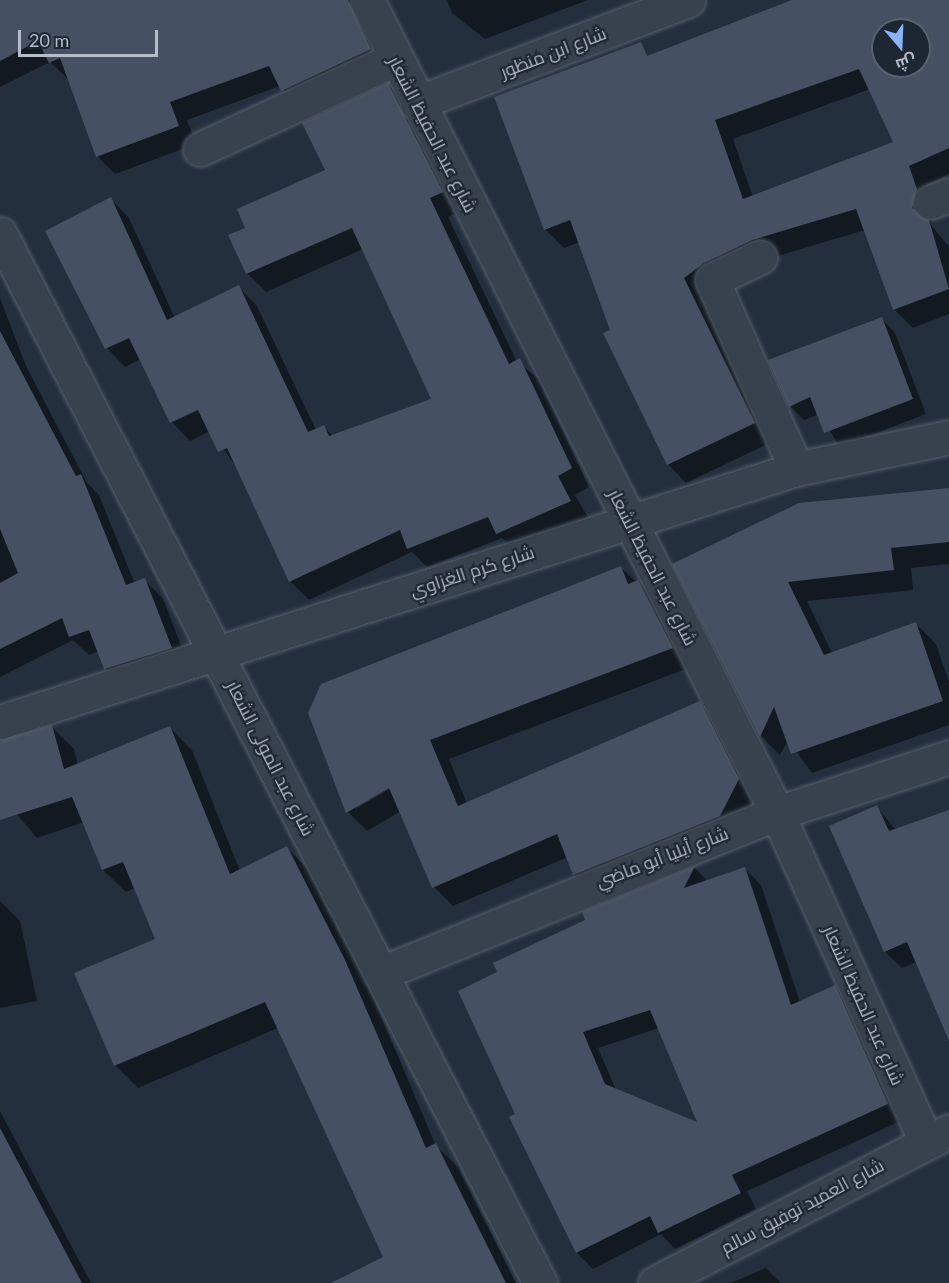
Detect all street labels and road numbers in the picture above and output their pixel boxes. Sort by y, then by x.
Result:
street label: شارع ابن منظور [497,22,609,82]
street label: شارع عبد الحفيظ الشعار [384,52,482,216]
street label: شارع عبد الحفيظ الشعار [604,485,702,649]
street label: شارع كرم الغزاوي [407,541,537,601]
street label: شارع عبد المولى الشعار [222,677,320,839]
street label: شارع أيليا أبو ماضي [593,822,731,892]
street label: شارع عبد الحفيظ الشعار [819,922,909,1088]
street label: شارع العميد توفيق سالم [717,1154,887,1258]

